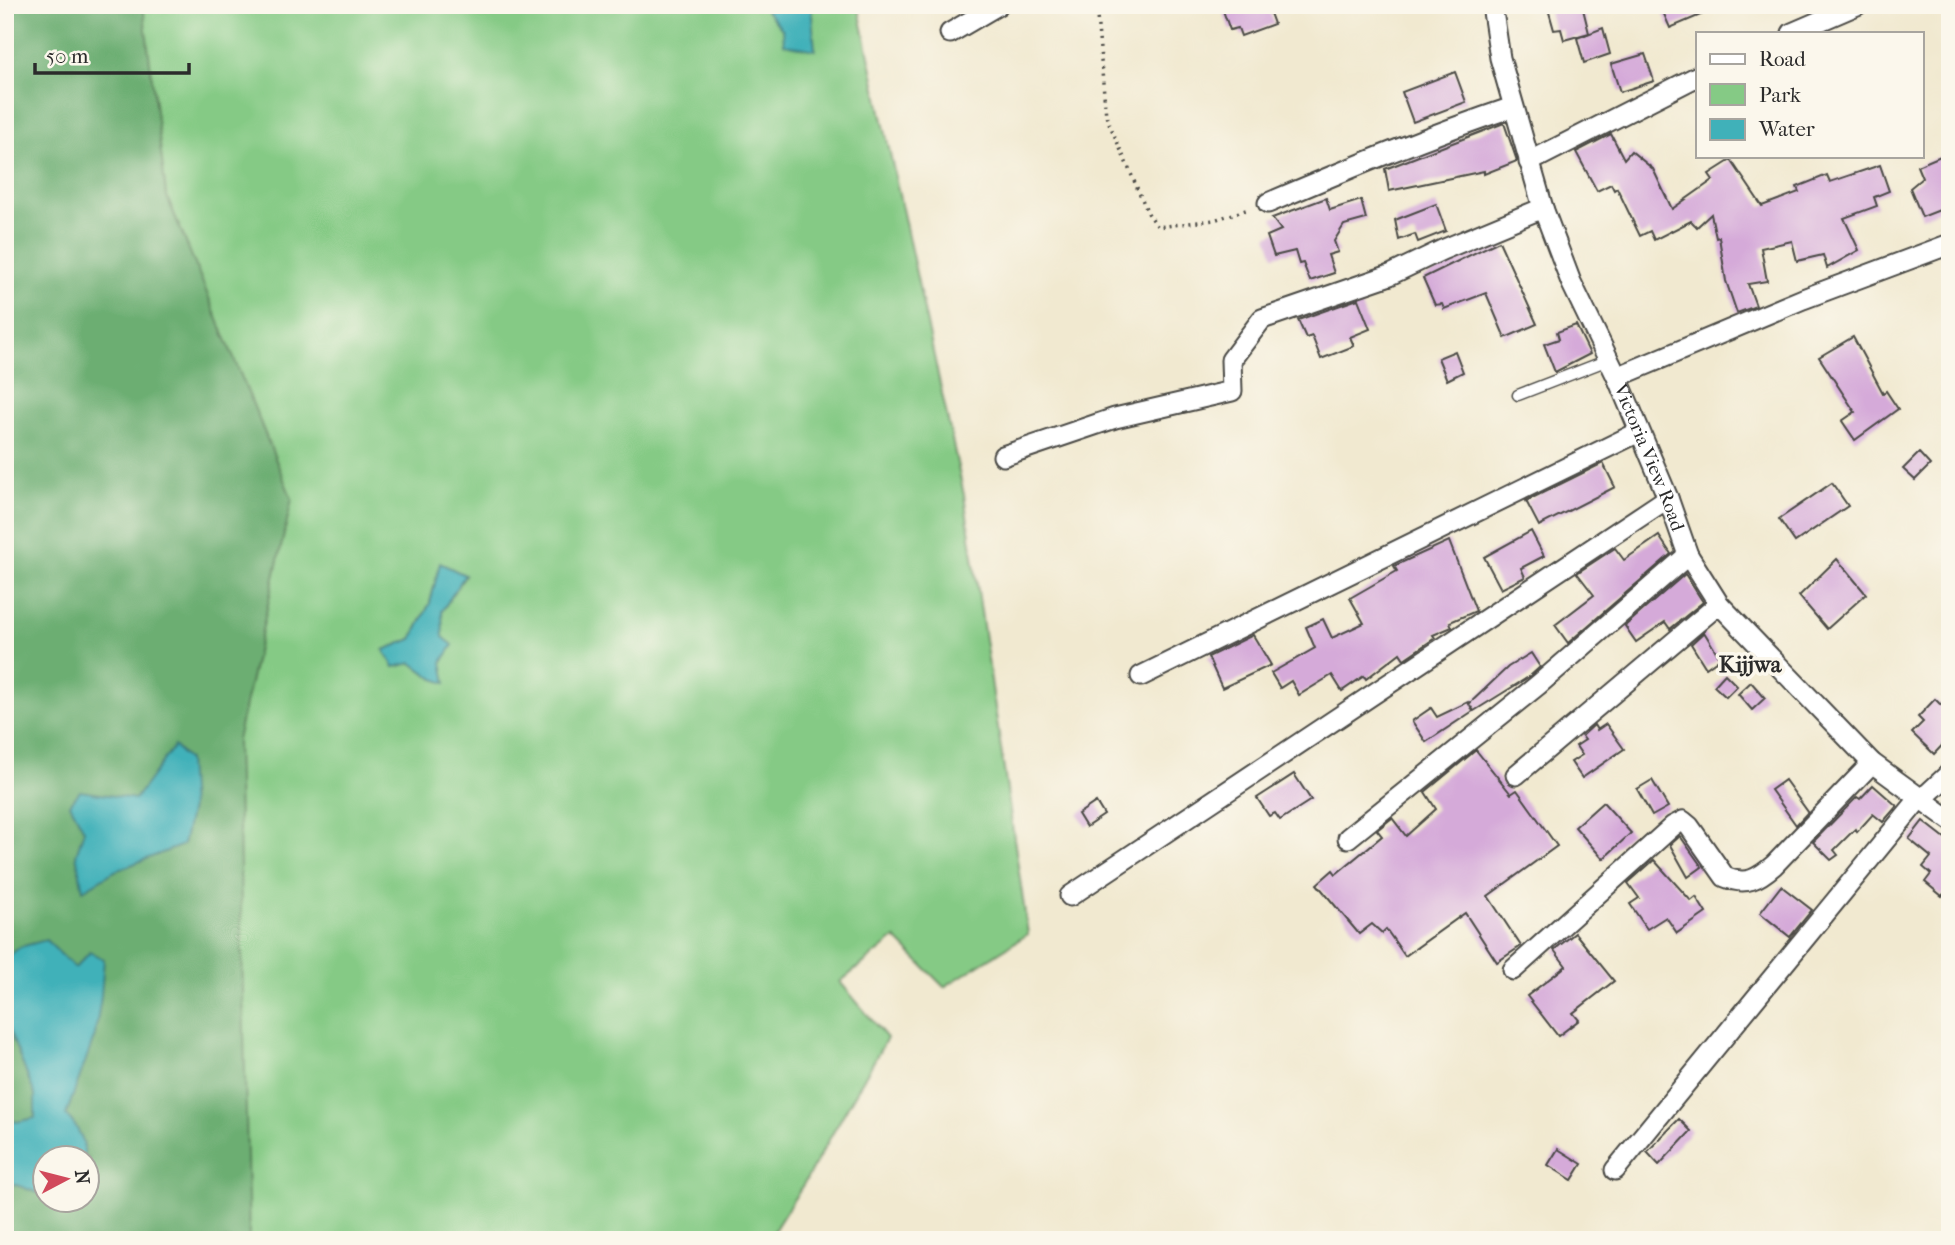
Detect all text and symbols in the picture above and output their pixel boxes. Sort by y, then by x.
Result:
scale bar [35,32,189,76]
legend [1696,32,1924,158]
text: 50 m [46,44,89,68]
text: Road [1759,47,1806,71]
text: Park [1759,83,1801,107]
text: Water [1758,117,1815,141]
street label: Victoria View Road [1609,380,1689,534]
district label: Kijjwa [1719,651,1783,678]
north arrow [32,1144,102,1214]
text: N [70,1169,94,1186]

